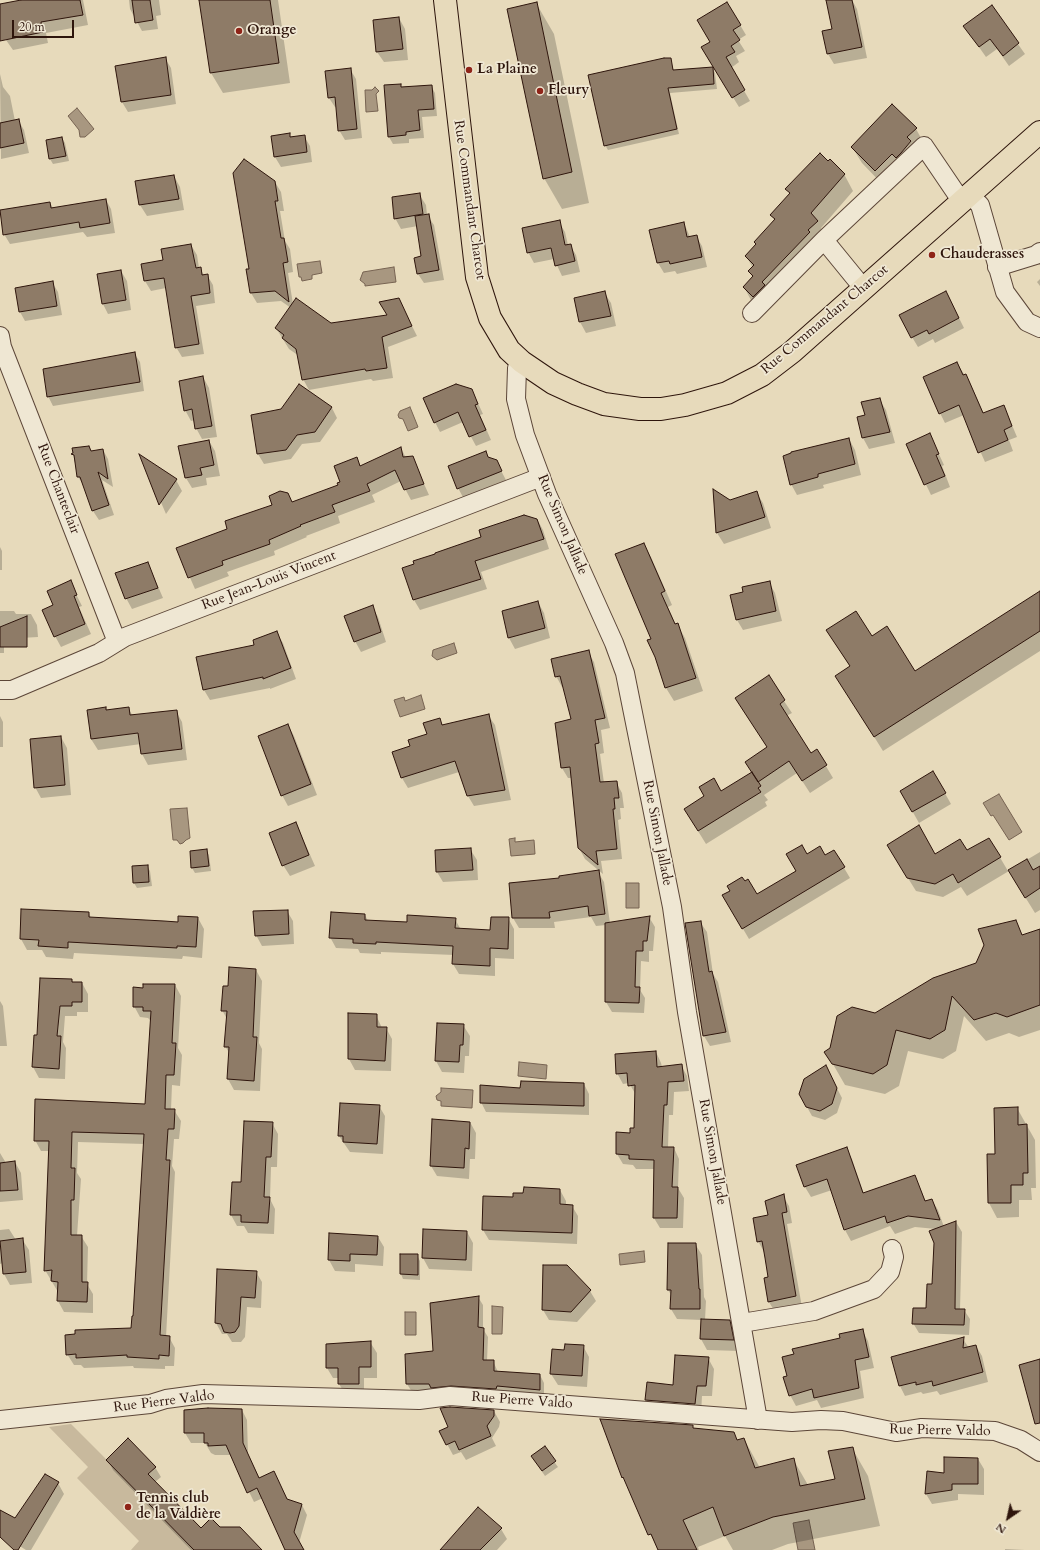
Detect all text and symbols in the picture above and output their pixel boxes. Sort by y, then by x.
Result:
scale bar [14,12,76,38]
text: 20 m [19,19,45,35]
place label: Orange [247,23,296,39]
marker: Orange [234,26,244,36]
place label: La Plaine [477,62,537,78]
marker: La Plaine [464,65,474,75]
place label: Fleury [548,83,589,99]
marker: Fleury [535,86,545,96]
street label: Rue Commandant Charcot [449,119,489,281]
place label: Chauderasses [940,247,1024,263]
marker: Chauderasses [927,250,937,260]
street label: Rue Commandant Charcot [758,262,892,378]
street label: Rue Chanteclair [33,441,83,537]
street label: Rue Simon Jallade [533,472,591,578]
street label: Rue Jean-Louis Vincent [200,548,338,614]
street label: Rue Simon Jallade [639,779,675,887]
street label: Rue Simon Jallade [694,1098,730,1206]
street label: Rue Pierre Valdo [113,1387,215,1417]
street label: Rue Pierre Valdo [471,1389,573,1413]
street label: Rue Pierre Valdo [889,1422,991,1440]
place label: Tennis club de la Valdière [136,1491,221,1524]
north arrow [988,1498,1028,1538]
marker: Tennis club de la Valdière [123,1502,133,1512]
text: N [993,1519,1009,1537]

